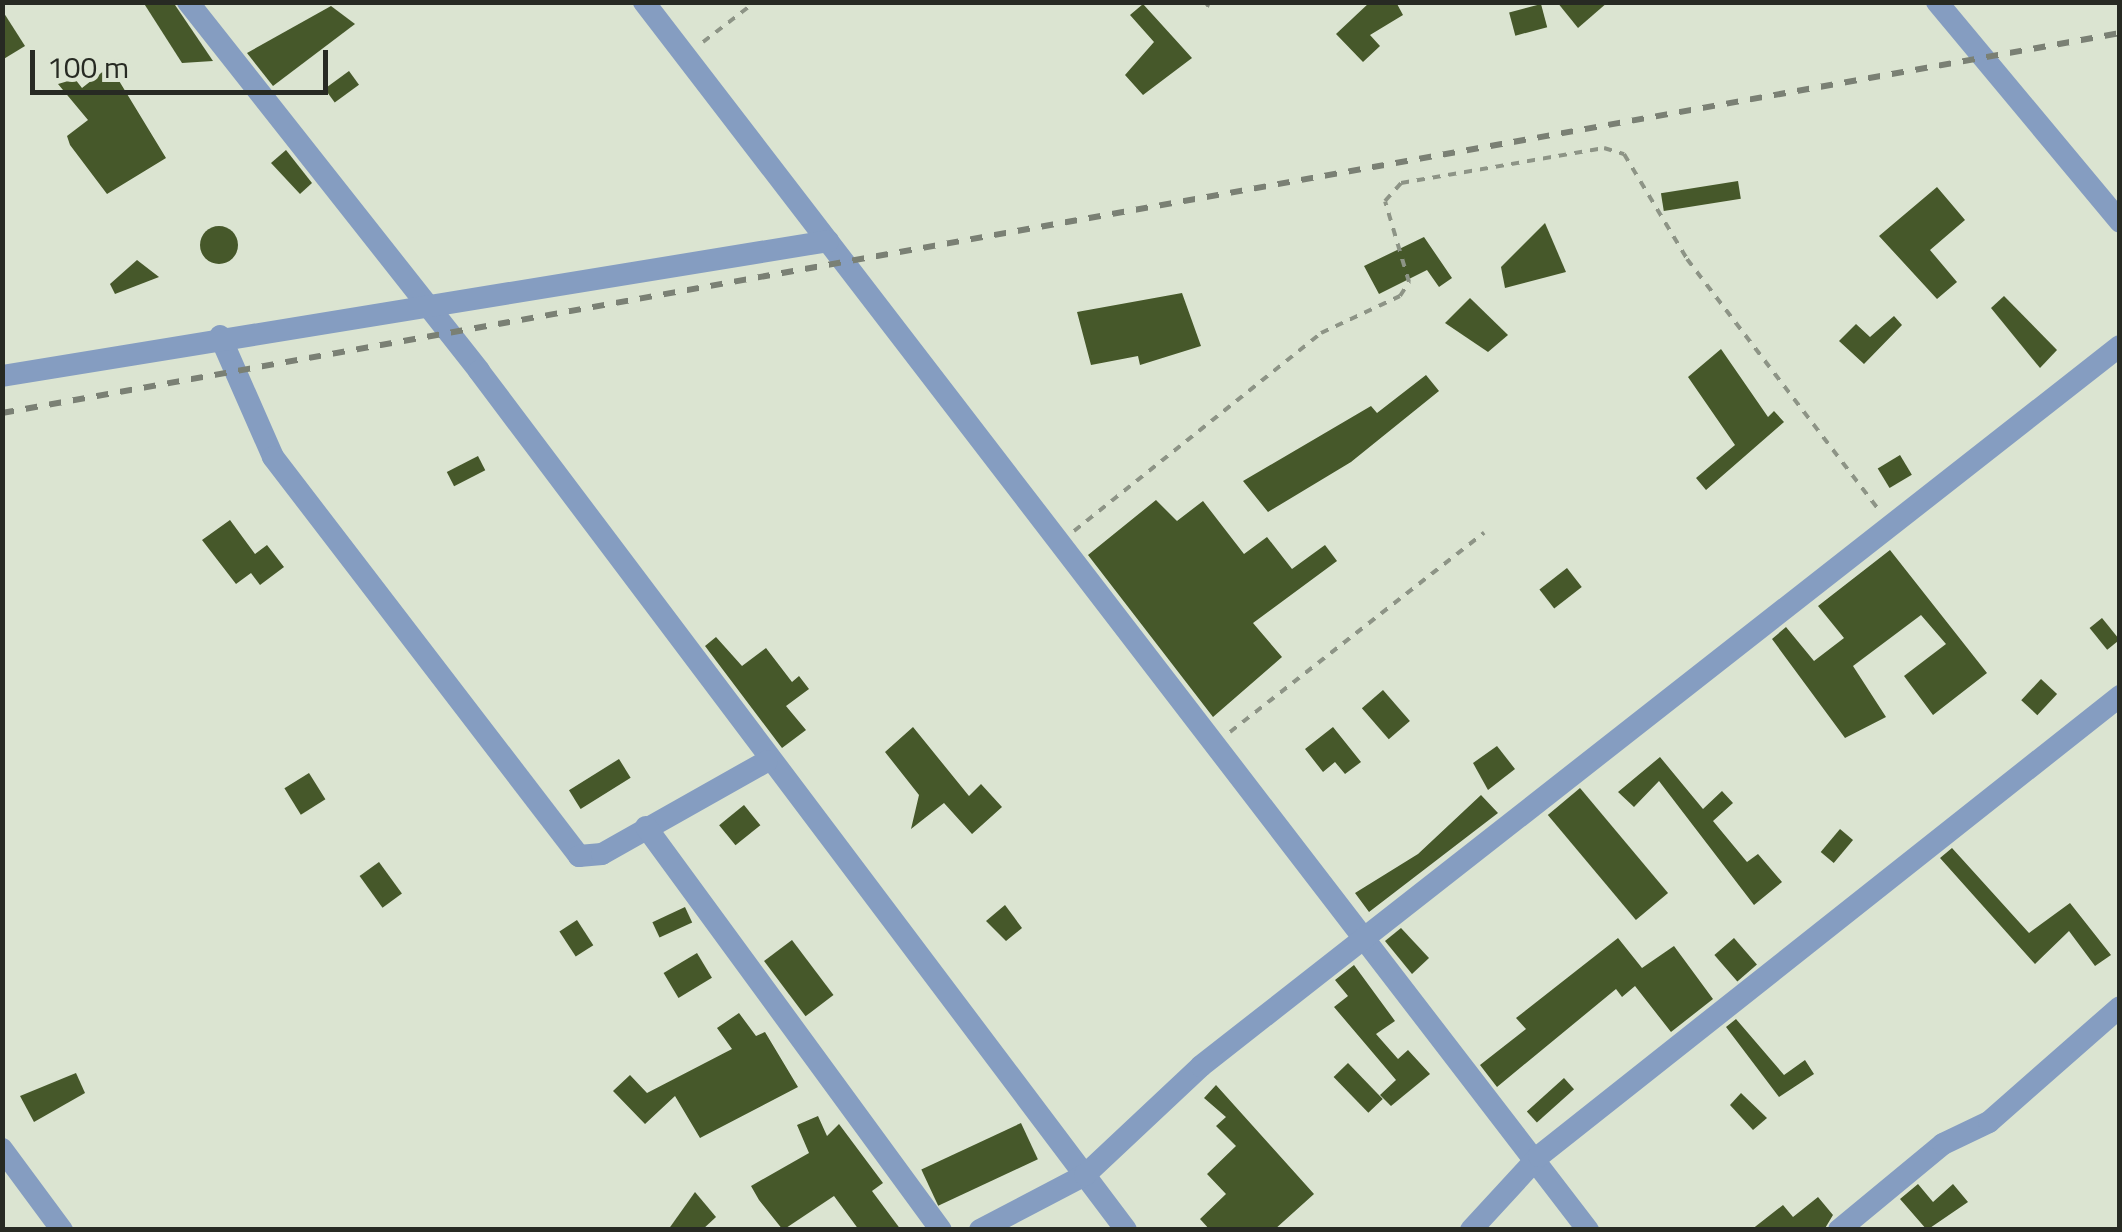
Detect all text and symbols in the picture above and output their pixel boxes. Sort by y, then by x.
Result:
scale bar [35,30,332,92]
text: 100 m [47,44,129,90]

